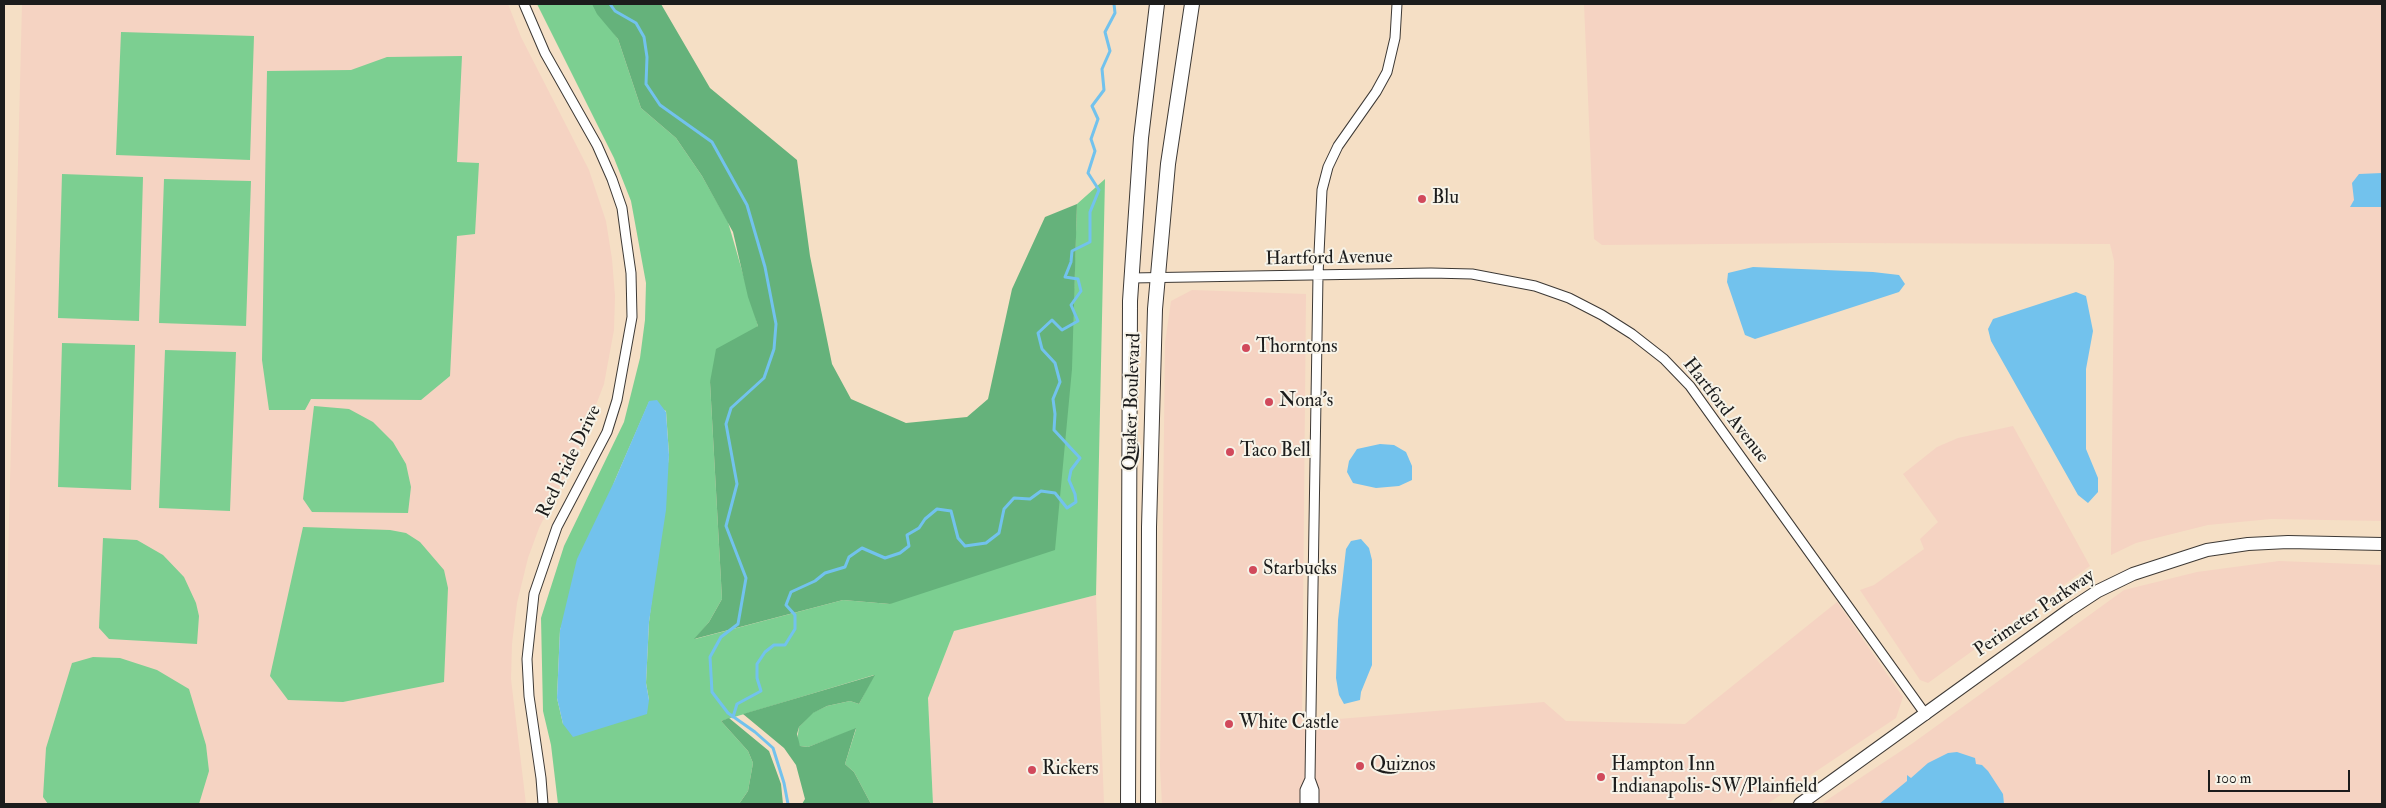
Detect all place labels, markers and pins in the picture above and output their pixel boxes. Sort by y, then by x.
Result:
place label: Blu [1432,188,1459,210]
marker: Blu [1416,193,1428,205]
place label: Thorntons [1256,337,1338,359]
marker: Thorntons [1240,342,1252,354]
place label: Nona's [1279,391,1333,413]
marker: Nona's [1263,396,1275,408]
place label: Taco Bell [1240,441,1311,463]
marker: Taco Bell [1224,446,1236,458]
place label: Starbucks [1263,559,1337,581]
marker: Starbucks [1247,564,1259,576]
place label: White Castle [1239,713,1339,735]
marker: White Castle [1223,718,1235,730]
place label: Quiznos [1370,755,1436,777]
place label: Hampton Inn Indianapolis-SW/Plainfield [1611,755,1817,799]
place label: Rickers [1042,759,1099,781]
marker: Quiznos [1354,760,1366,772]
marker: Rickers [1026,764,1038,776]
marker: Hampton Inn Indianapolis-SW/Plainfield [1595,771,1607,783]

